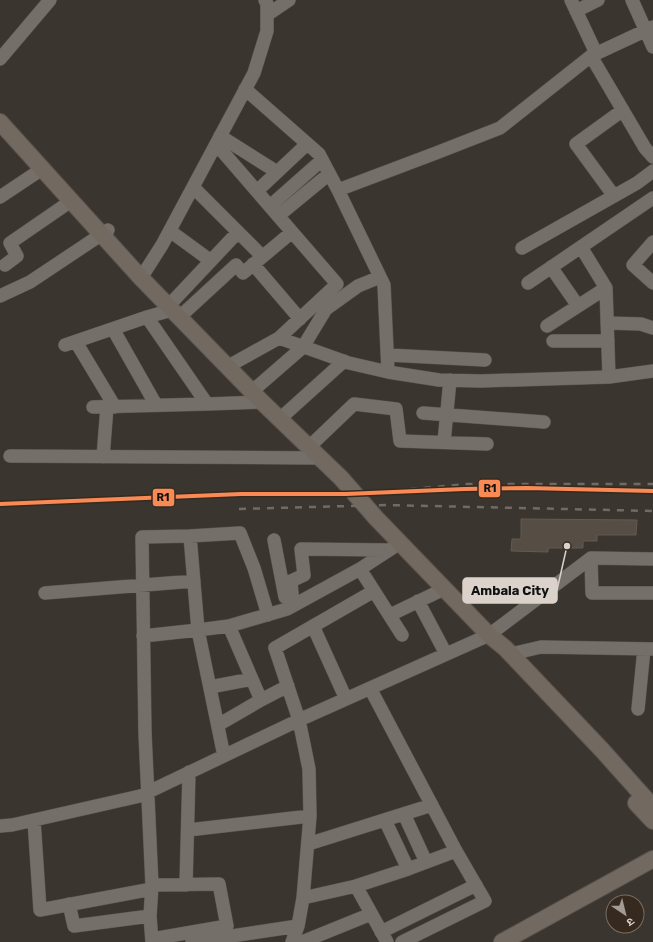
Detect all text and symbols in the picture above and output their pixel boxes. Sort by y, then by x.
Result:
line badge: R1 [478,479,501,498]
text: R1 [483,482,497,495]
line badge: R1 [152,488,175,507]
text: R1 [156,491,170,504]
callout: Ambala City [463,578,557,603]
text: Ambala City [471,583,549,598]
north arrow [605,894,645,934]
text: उ [624,915,637,929]

